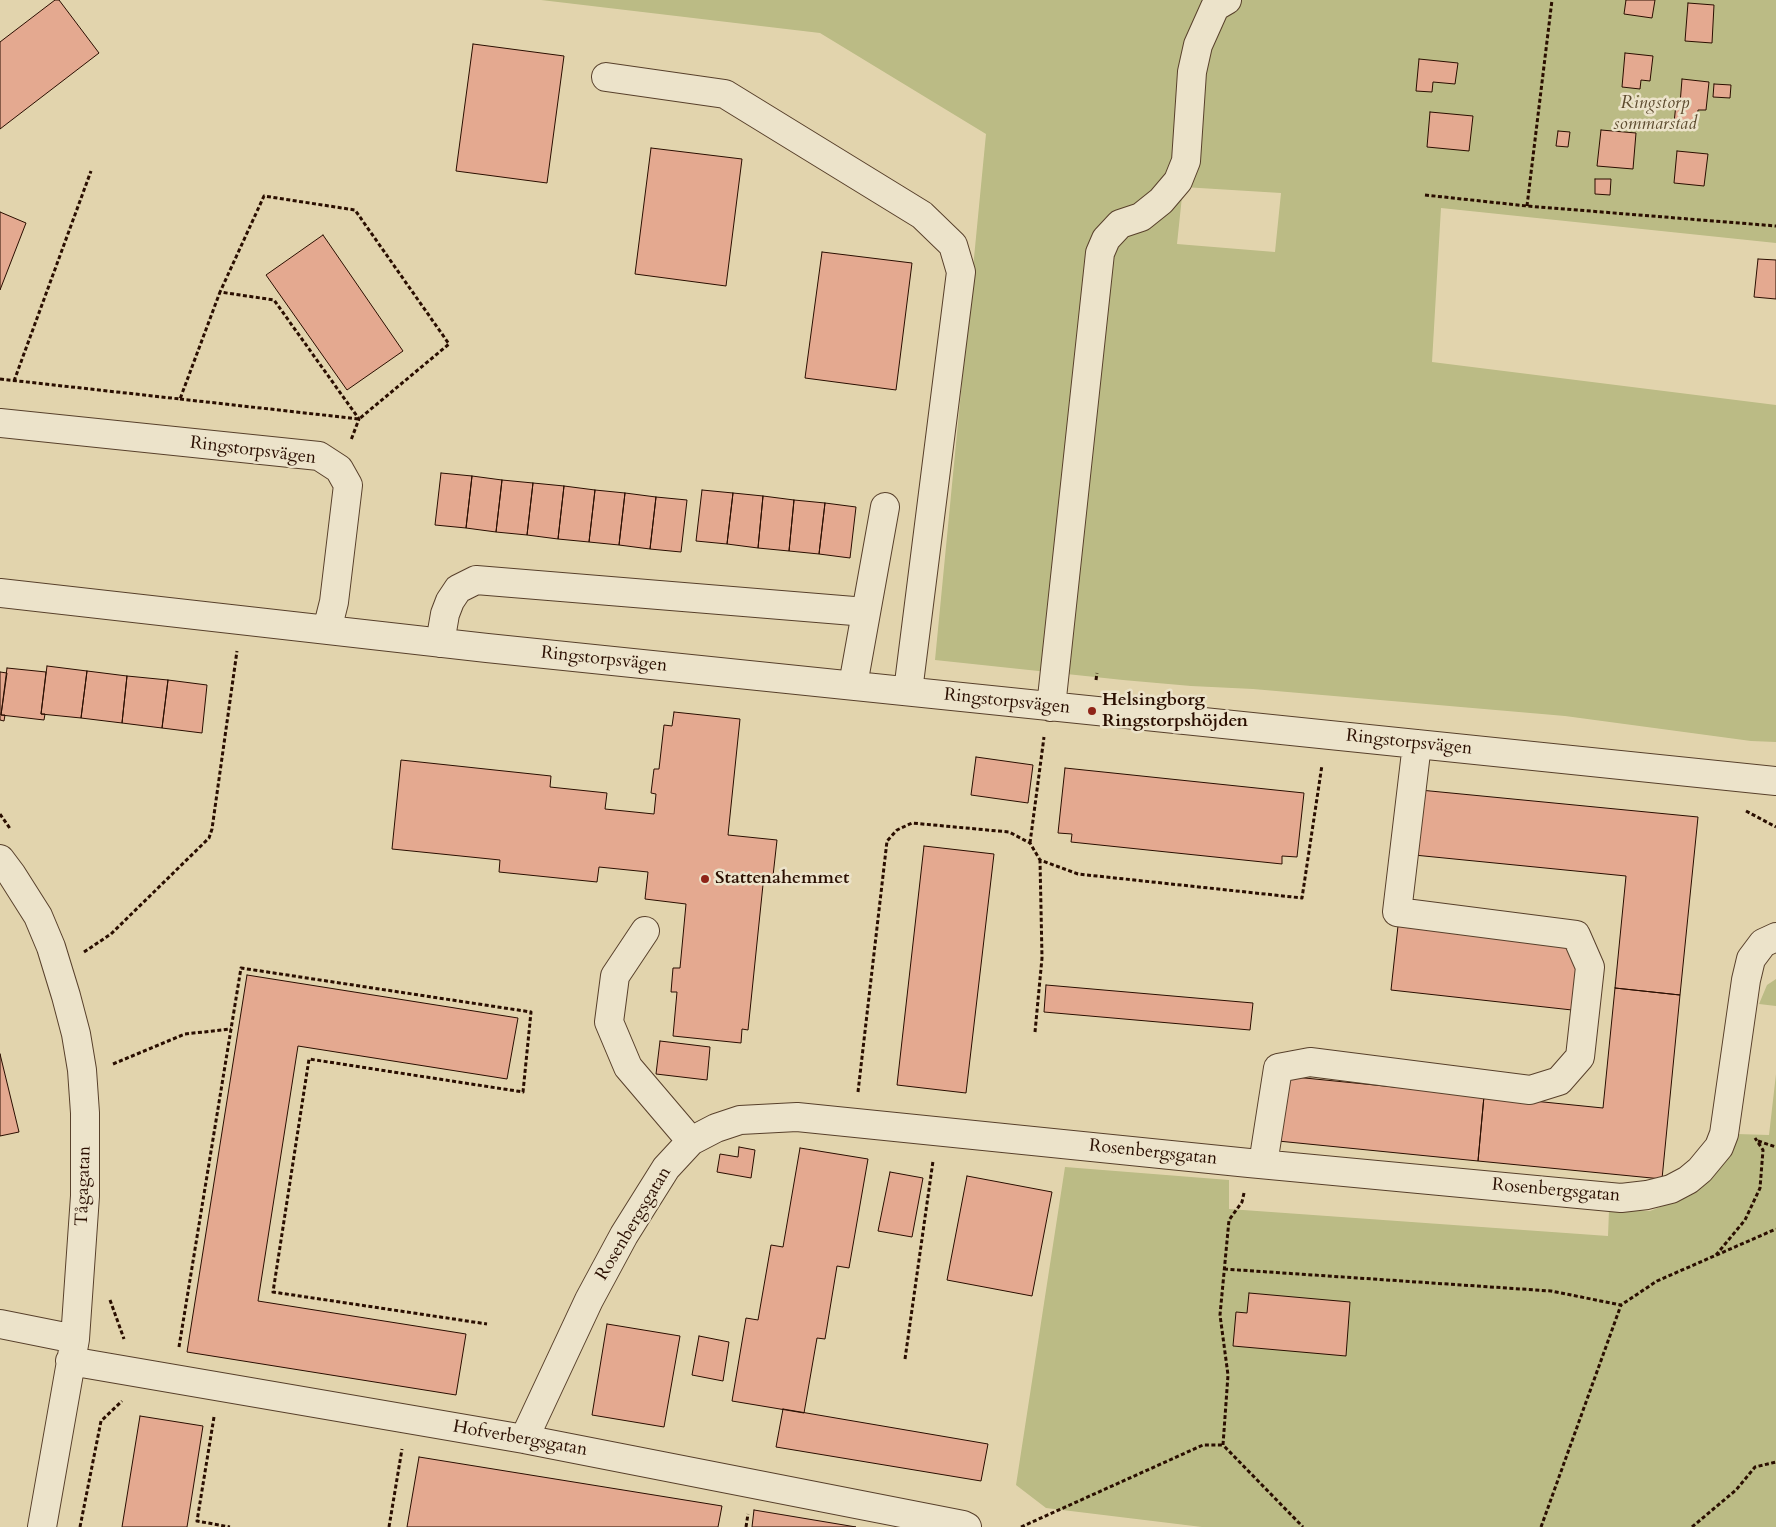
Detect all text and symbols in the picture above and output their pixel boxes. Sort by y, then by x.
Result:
park label: Ringstorp sommarstad [1613,93,1697,136]
street label: Ringstorpsvägen [189,433,317,469]
street label: Ringstorpsvägen [540,643,668,677]
street label: Ringstorpsvägen [943,685,1071,719]
place label: Helsingborg Ringstorpshöjden [1102,690,1248,732]
marker: Helsingborg Ringstorpshöjden [1086,705,1098,717]
street label: Ringstorpsvägen [1345,726,1473,760]
place label: Stattenahemmet [715,868,849,890]
marker: Stattenahemmet [699,873,711,885]
street label: Rosenbergsgatan [1088,1136,1218,1170]
street label: Tågagatan [72,1145,96,1227]
street label: Rosenbergsgatan [592,1163,676,1285]
street label: Rosenbergsgatan [1491,1175,1621,1207]
street label: Hofverbergsgatan [451,1417,589,1461]

